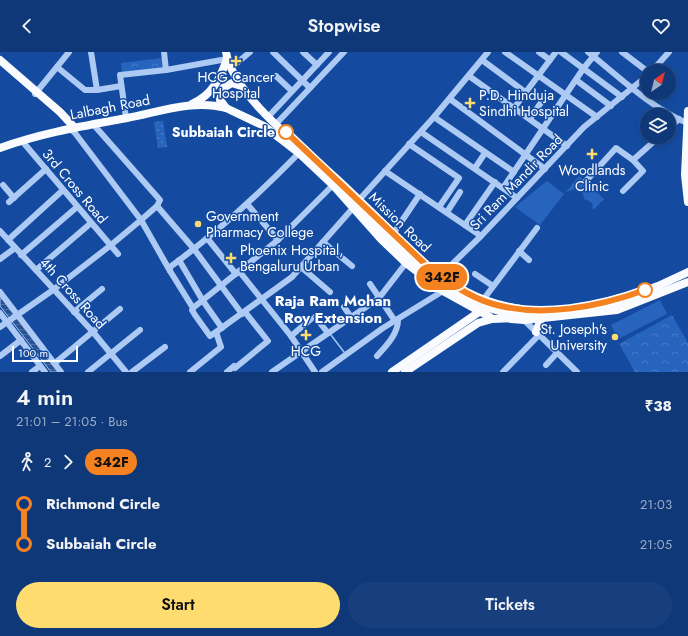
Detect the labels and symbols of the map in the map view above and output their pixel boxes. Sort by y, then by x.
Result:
marker: HCG Cancer Hospital [230,55,242,67]
north arrow [640,64,676,100]
place label: HCG Cancer Hospital [197,67,275,103]
place label: P.D. Hinduja Sindhi Hospital [479,85,569,121]
street label: Lalbagh Road [68,89,152,125]
marker: P.D. Hinduja Sindhi Hospital [464,97,476,109]
place label: Subbaiah Circle [172,122,275,142]
marker: Subbaiah Circle [278,124,294,140]
street label: Sri Ram Mandir Road [465,130,567,234]
street label: 3rd Cross Road [38,144,112,228]
marker: Woodlands Clinic [586,148,598,160]
place label: Woodlands Clinic [559,160,626,196]
street label: Mission Road [365,187,435,257]
place label: Government Pharmacy College [206,206,313,242]
marker: Government Pharmacy College [193,219,203,229]
place label: Phoenix Hospital, Bengaluru Urban [240,240,344,276]
marker: Phoenix Hospital, Bengaluru Urban [225,252,237,264]
street label: 4th Cross Road [35,253,111,333]
line badge: 342F [414,264,470,290]
unlabelled marker [637,282,653,298]
district label: Raja Ram Mohan Roy Extension [275,290,391,329]
place label: St. Joseph's University [541,319,608,355]
marker: HCG [300,329,312,341]
marker: St. Joseph's University [610,332,620,342]
place label: HCG [291,341,321,361]
scale bar [12,344,78,363]

